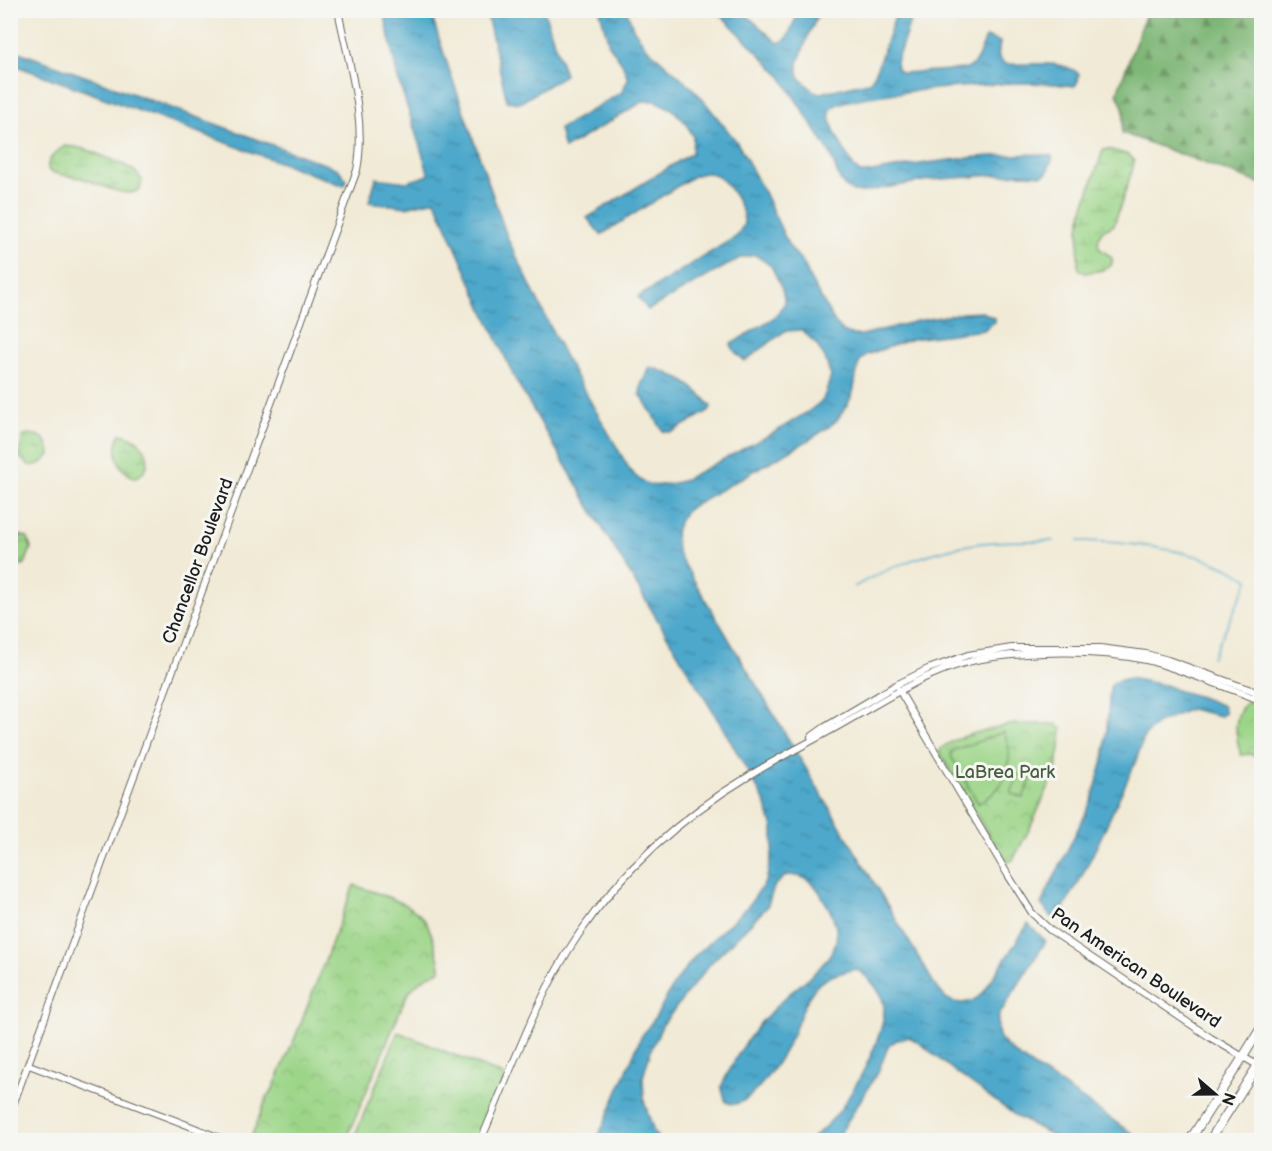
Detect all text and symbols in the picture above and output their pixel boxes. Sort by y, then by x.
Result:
street label: Chancellor Boulevard [158,475,238,647]
park label: LaBrea Park [955,762,1055,783]
street label: Pan American Boulevard [1047,903,1225,1033]
north arrow [1185,1064,1245,1124]
text: N [1217,1090,1239,1108]

